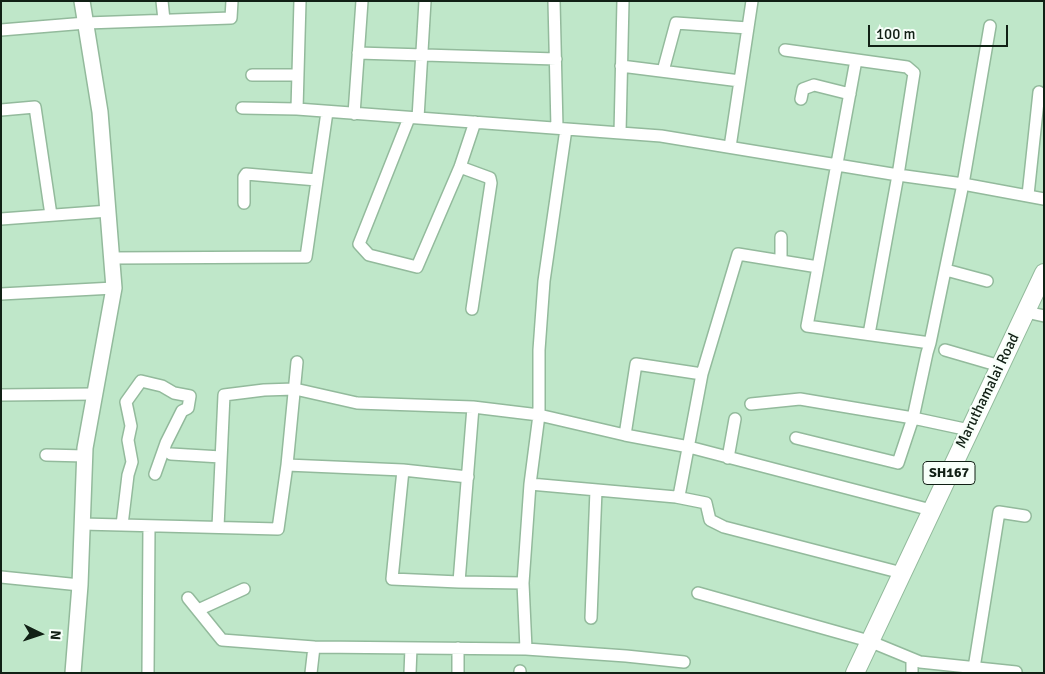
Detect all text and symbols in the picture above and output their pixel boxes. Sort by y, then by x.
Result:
scale bar [870,15,1010,47]
text: 100 m [876,25,916,43]
street label: Maruthamalai Road [952,331,1024,451]
road number: SH167 [923,462,975,484]
north arrow [15,609,65,659]
text: N [47,630,64,641]

